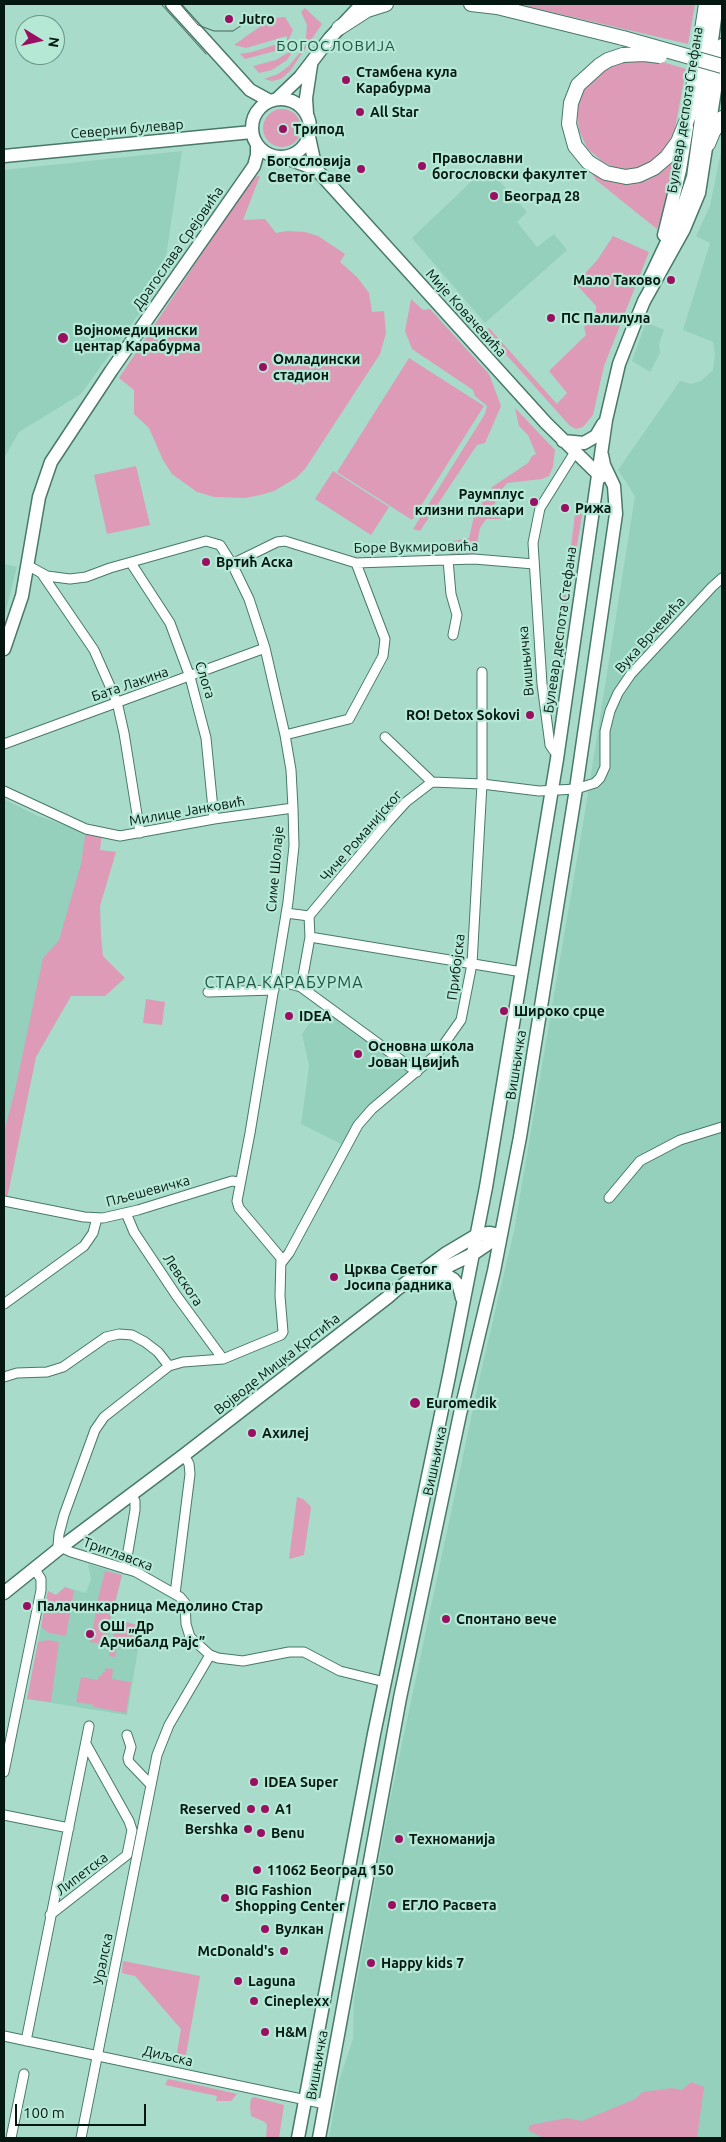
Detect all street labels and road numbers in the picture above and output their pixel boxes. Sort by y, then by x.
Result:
street label: Булевар деспота Стефана [664,26,706,194]
street label: Северни булевар [70,116,184,142]
street label: Драгослава Срејовића [129,183,227,313]
street label: Мије Ковачевића [422,266,510,360]
street label: Боре Вукмировића [353,538,479,556]
street label: Булевар деспота Стефана [540,546,580,714]
street label: Вука Врчевића [611,593,689,677]
street label: Вишњичка [515,625,537,697]
street label: Слога [191,659,219,701]
street label: Бата Лакина [89,663,171,705]
street label: Чиче Романијског [317,787,405,885]
street label: Милице Јанковић [128,793,246,829]
street label: Симе Шолаје [263,825,287,913]
street label: Прибојска [444,933,468,1001]
street label: Вишњичка [502,1029,530,1101]
street label: Пљешевичка [104,1172,192,1210]
street label: Левскога [159,1251,207,1309]
street label: Војводе Мицка Крстића [211,1310,343,1418]
street label: Вишњичка [419,1425,451,1497]
street label: Триглавска [81,1534,155,1574]
street label: Липетска [53,1849,111,1899]
street label: Уралска [90,1932,116,1986]
street label: Вишњичка [303,2029,331,2101]
street label: Диљска [141,2042,195,2070]

